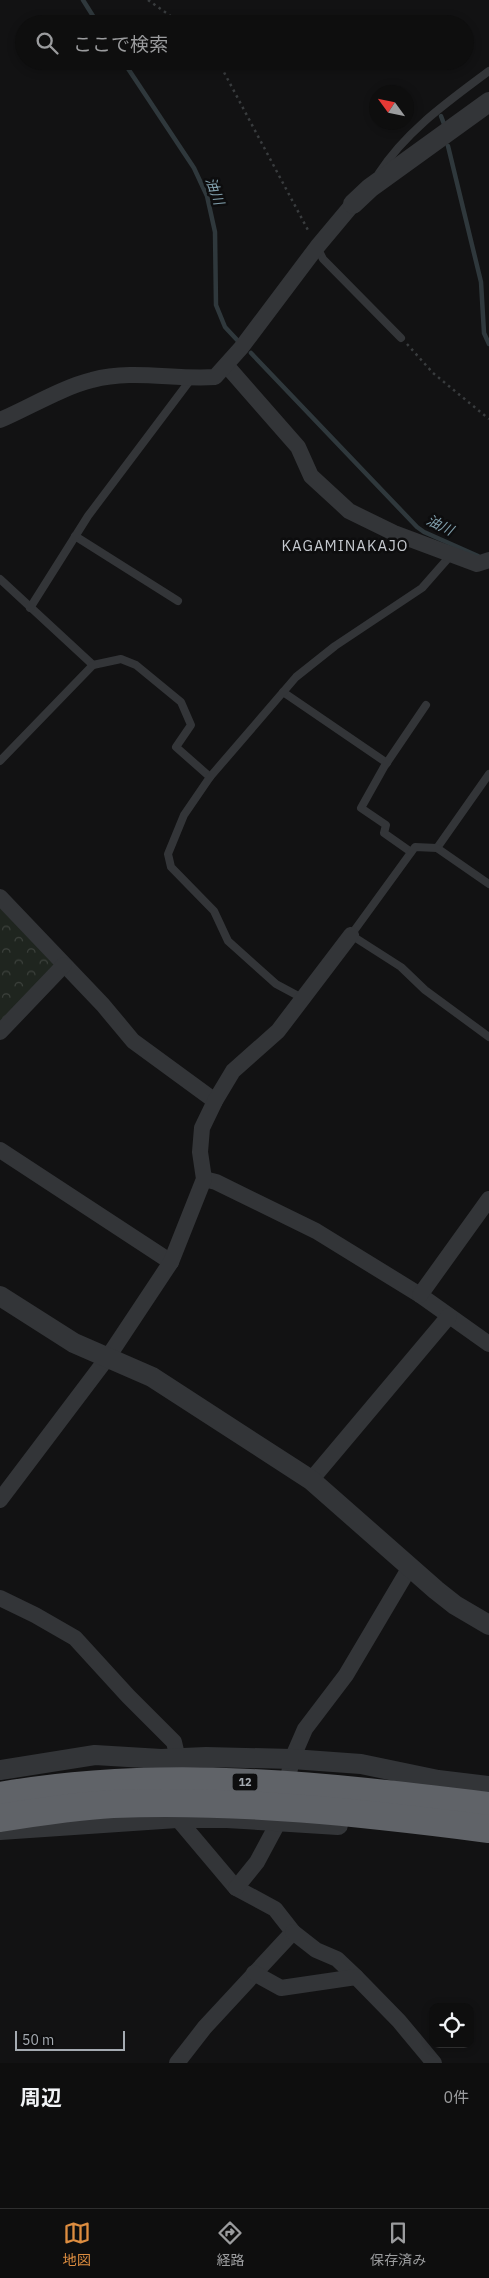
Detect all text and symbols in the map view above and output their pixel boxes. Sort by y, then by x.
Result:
search box [15,15,474,70]
icon: search [33,29,61,57]
text: ここで検索 [73,32,168,56]
north arrow [369,85,414,130]
water label: 油川 [202,175,229,209]
water label: 油川 [423,511,458,540]
district label: KAGAMINAKAJO [282,536,408,555]
road number: 12 [232,1774,258,1790]
map controls [429,2003,474,2048]
button: locate [429,2003,474,2048]
scale bar [15,2028,125,2051]
text: 50 m [22,2031,54,2049]
text: 周辺 [20,2083,62,2111]
text: 0件 [443,2087,469,2107]
tab: 地図 [63,2219,91,2269]
tab: 経路 [216,2219,244,2269]
tab: 保存済み [370,2219,426,2269]

